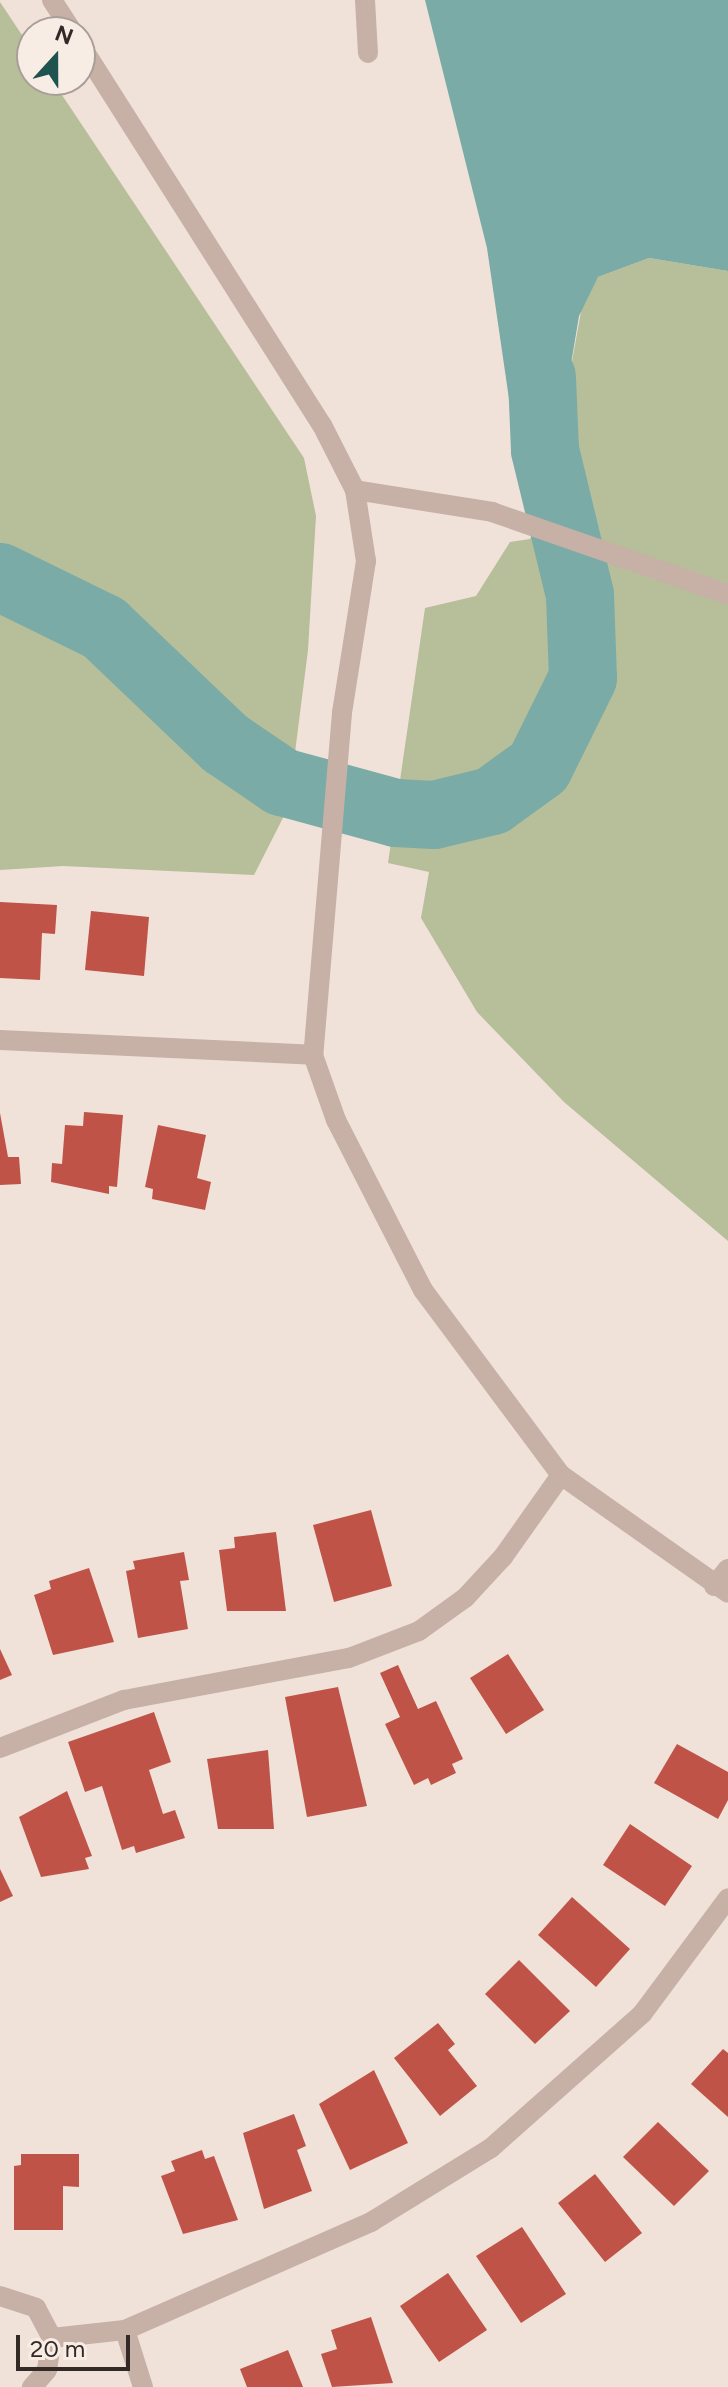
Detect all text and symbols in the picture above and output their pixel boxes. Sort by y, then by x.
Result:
north arrow [16,16,96,96]
text: N [51,19,77,51]
scale bar [20,2319,134,2369]
text: 20 m [30,2334,85,2363]

